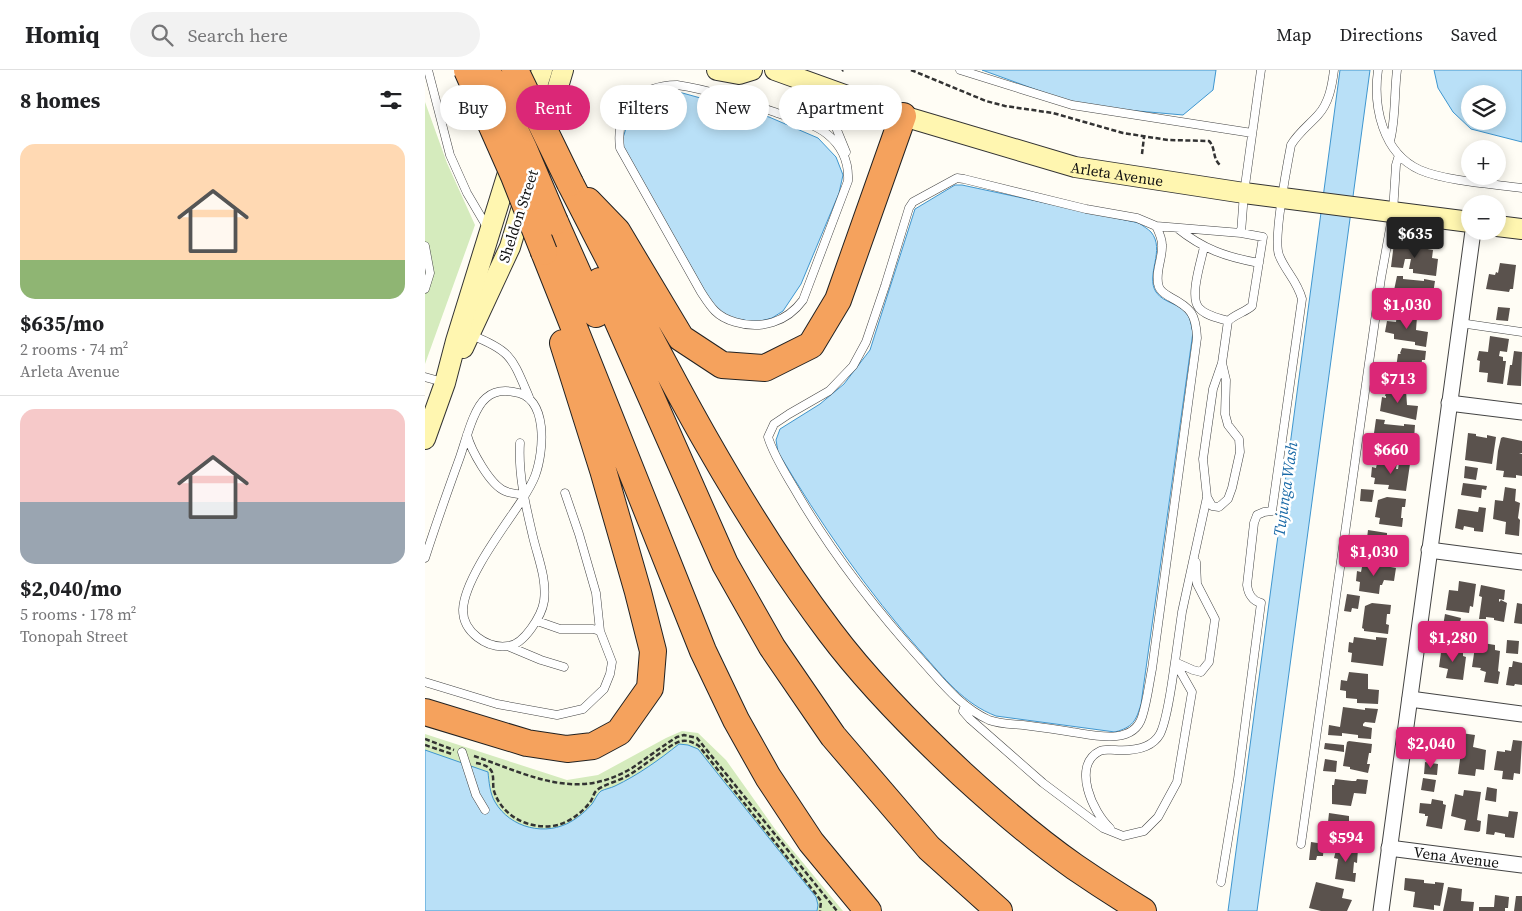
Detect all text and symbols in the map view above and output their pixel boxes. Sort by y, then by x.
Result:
search box [130,12,480,57]
text: Homiq [25,18,100,51]
icon: search [148,21,176,49]
text: Search here [188,22,288,48]
text: Map [1276,22,1312,47]
text: Directions [1340,22,1423,47]
text: Saved [1451,22,1497,47]
chip: Buy [440,85,506,130]
chip: Rent [516,85,590,130]
chip: Filters [600,85,687,130]
chip: New [697,85,769,130]
chip: Apartment [779,85,902,130]
map controls [1461,85,1506,240]
button: layers [1461,85,1506,130]
text: 8 homes [20,86,100,115]
icon: filters [377,86,405,114]
button: + [1461,140,1506,185]
street label: Arleta Avenue [1069,156,1165,191]
street label: Sheldon Street [493,167,543,265]
icon: home [168,176,258,266]
button: − [1461,195,1506,240]
pin: $635 [1385,216,1445,259]
text: $635 [1398,222,1432,244]
pin: $1,030 [1366,288,1448,330]
text: $1,030 [1383,293,1431,315]
text: $635/mo [20,309,104,338]
text: 2 rooms · 74 m² [20,338,128,360]
text: Arleta Avenue [20,360,120,382]
pin: $713 [1368,362,1428,404]
text: $713 [1381,367,1415,389]
pin: $660 [1361,432,1421,475]
text: $660 [1374,438,1408,460]
water label: Tujunga Wash [1267,440,1303,538]
icon: home [168,442,258,532]
pin: $1,030 [1333,534,1415,577]
text: $1,030 [1350,540,1398,562]
text: $2,040/mo [20,574,122,603]
text: 5 rooms · 178 m² [20,603,136,625]
pin: $1,280 [1412,620,1494,663]
text: Tonopah Street [20,625,128,647]
text: $1,280 [1429,626,1477,648]
pin: $2,040 [1390,726,1472,769]
text: $2,040 [1407,732,1455,754]
pin: $594 [1316,820,1376,863]
text: $594 [1329,826,1363,848]
street label: Vena Avenue [1412,841,1501,873]

